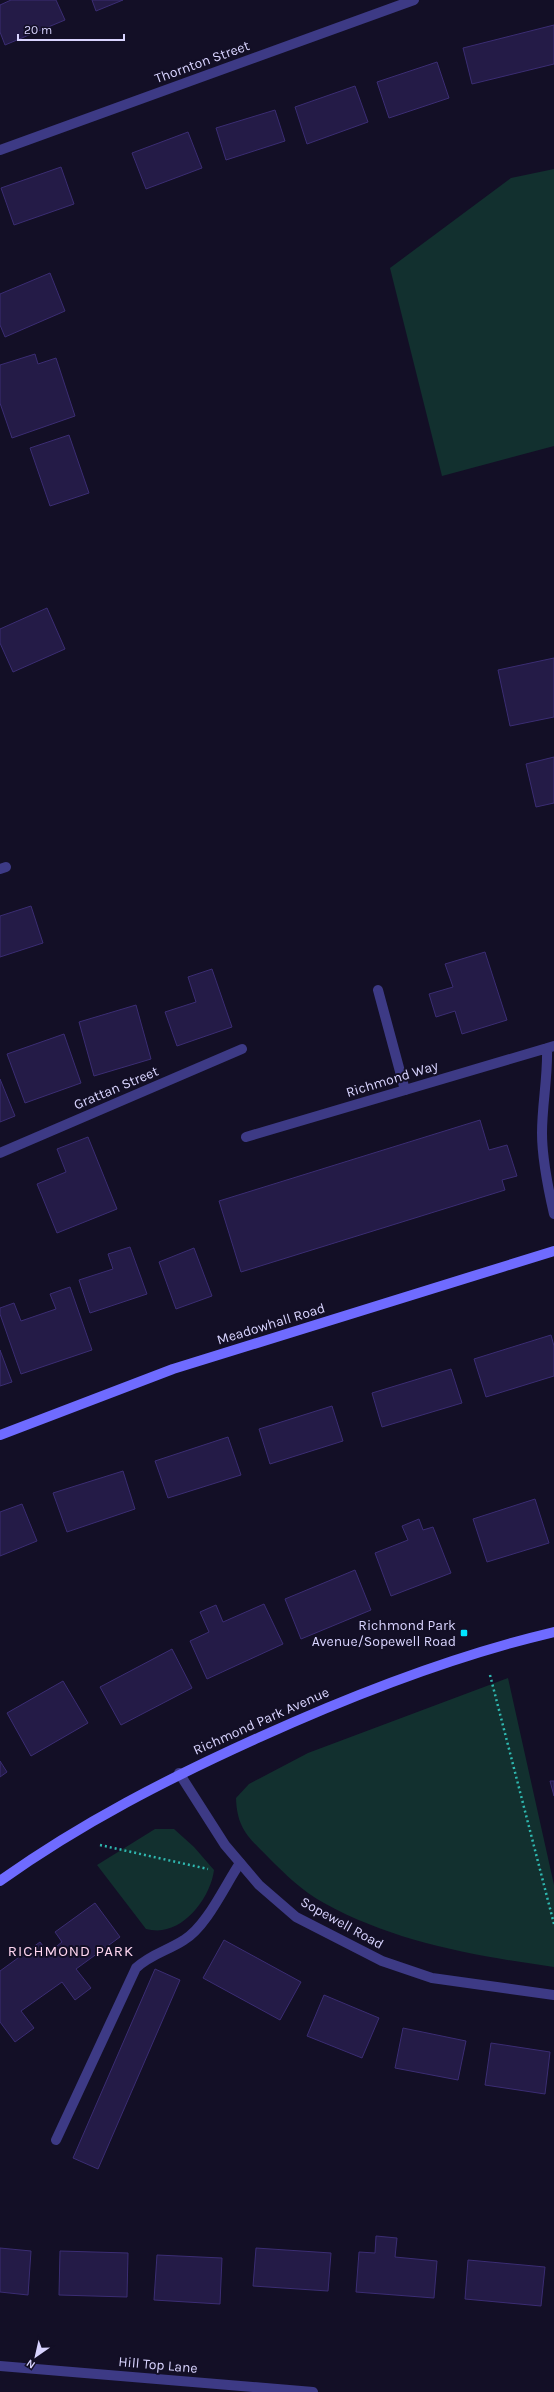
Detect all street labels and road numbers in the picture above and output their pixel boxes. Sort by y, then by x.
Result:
street label: Thornton Street [152,37,252,87]
street label: Richmond Way [344,1057,441,1101]
street label: Grattan Street [71,1063,161,1113]
street label: Meadowhall Road [215,1299,327,1349]
street label: Richmond Park Avenue [190,1683,332,1759]
street label: Sopewell Road [298,1893,386,1953]
street label: Hill Top Lane [118,2353,198,2377]

